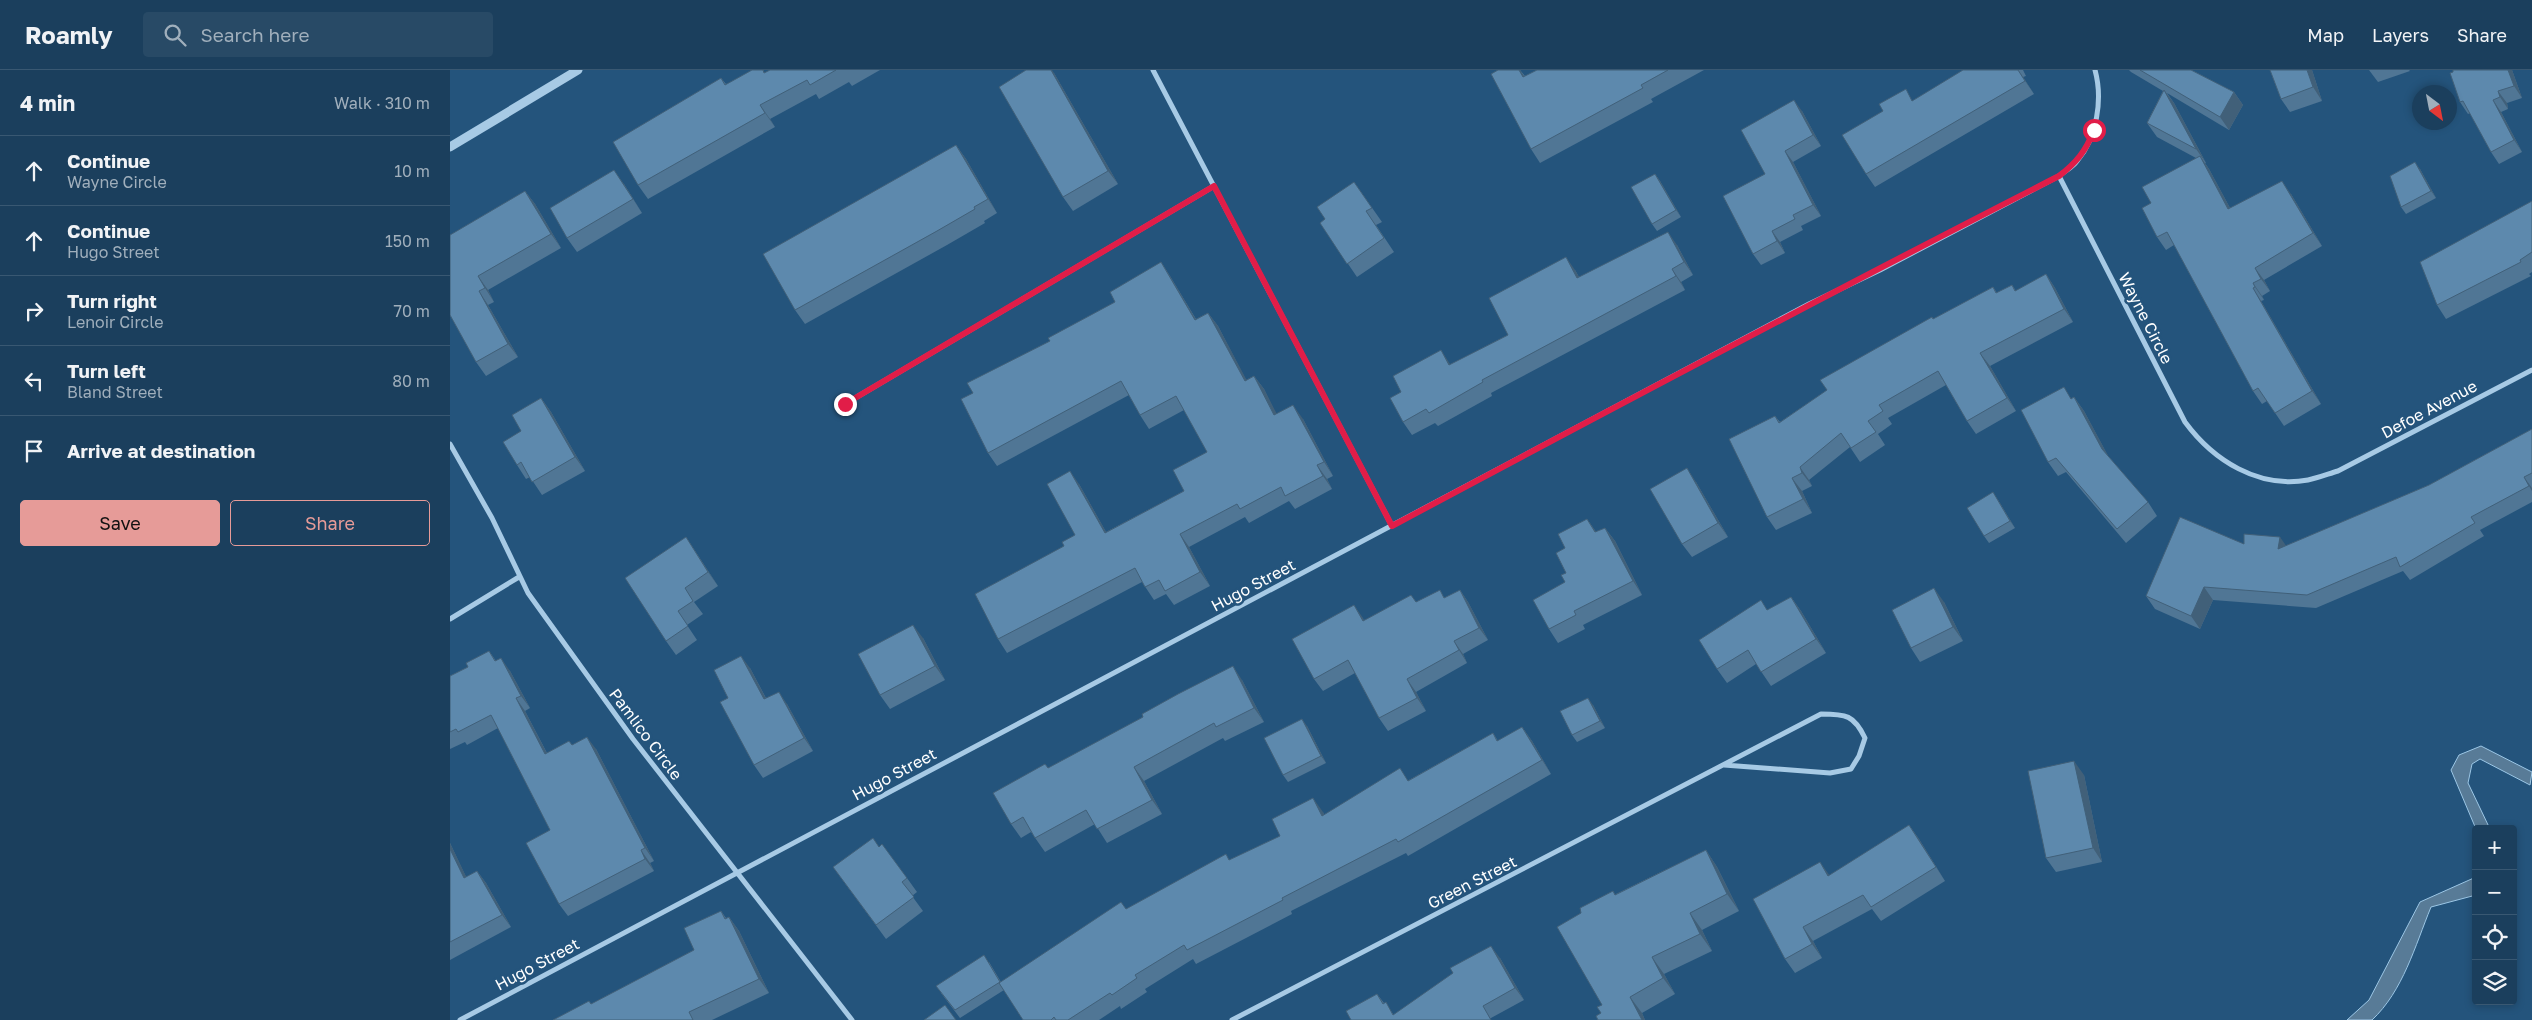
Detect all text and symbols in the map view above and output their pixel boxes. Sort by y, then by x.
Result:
search box [143,12,493,57]
text: Roamly [25,20,113,49]
icon: search [161,21,189,49]
text: Search here [201,23,309,46]
text: Map [2307,24,2344,46]
text: Layers [2372,24,2429,46]
text: Share [2457,24,2507,46]
north arrow [2412,85,2457,130]
text: 4 min [20,90,75,116]
text: Walk · 310 m [334,93,430,113]
route start [2083,119,2106,142]
text: Continue [67,149,150,172]
icon: ahead [20,157,48,185]
text: 10 m [394,161,430,181]
text: Wayne Circle [67,172,167,192]
text: Continue [67,219,150,242]
icon: ahead [20,227,48,255]
text: 150 m [385,231,430,251]
text: Hugo Street [67,242,160,262]
street label: Wayne Circle [2114,269,2178,367]
text: Turn right [67,289,157,312]
icon: right [20,297,48,325]
text: 70 m [393,301,430,321]
text: Lenoir Circle [67,312,163,332]
text: Turn left [67,359,146,382]
icon: left [20,367,48,395]
text: 80 m [392,371,430,391]
street label: Defoe Avenue [2378,375,2480,443]
text: Bland Street [67,382,163,402]
route end [834,393,857,416]
icon: arrive [20,437,48,465]
text: Arrive at destination [67,439,255,462]
button: Save [20,500,220,546]
button: Share [230,500,430,546]
street label: Hugo Street [1207,554,1299,616]
street label: Pamlico Circle [605,684,687,784]
street label: Hugo Street [848,743,940,805]
map controls [2472,825,2517,1005]
button: + [2472,825,2517,870]
street label: Green Street [1424,851,1520,913]
button: − [2472,870,2517,915]
button: locate [2472,915,2517,960]
street label: Hugo Street [491,933,583,995]
button: layers [2472,960,2517,1005]

